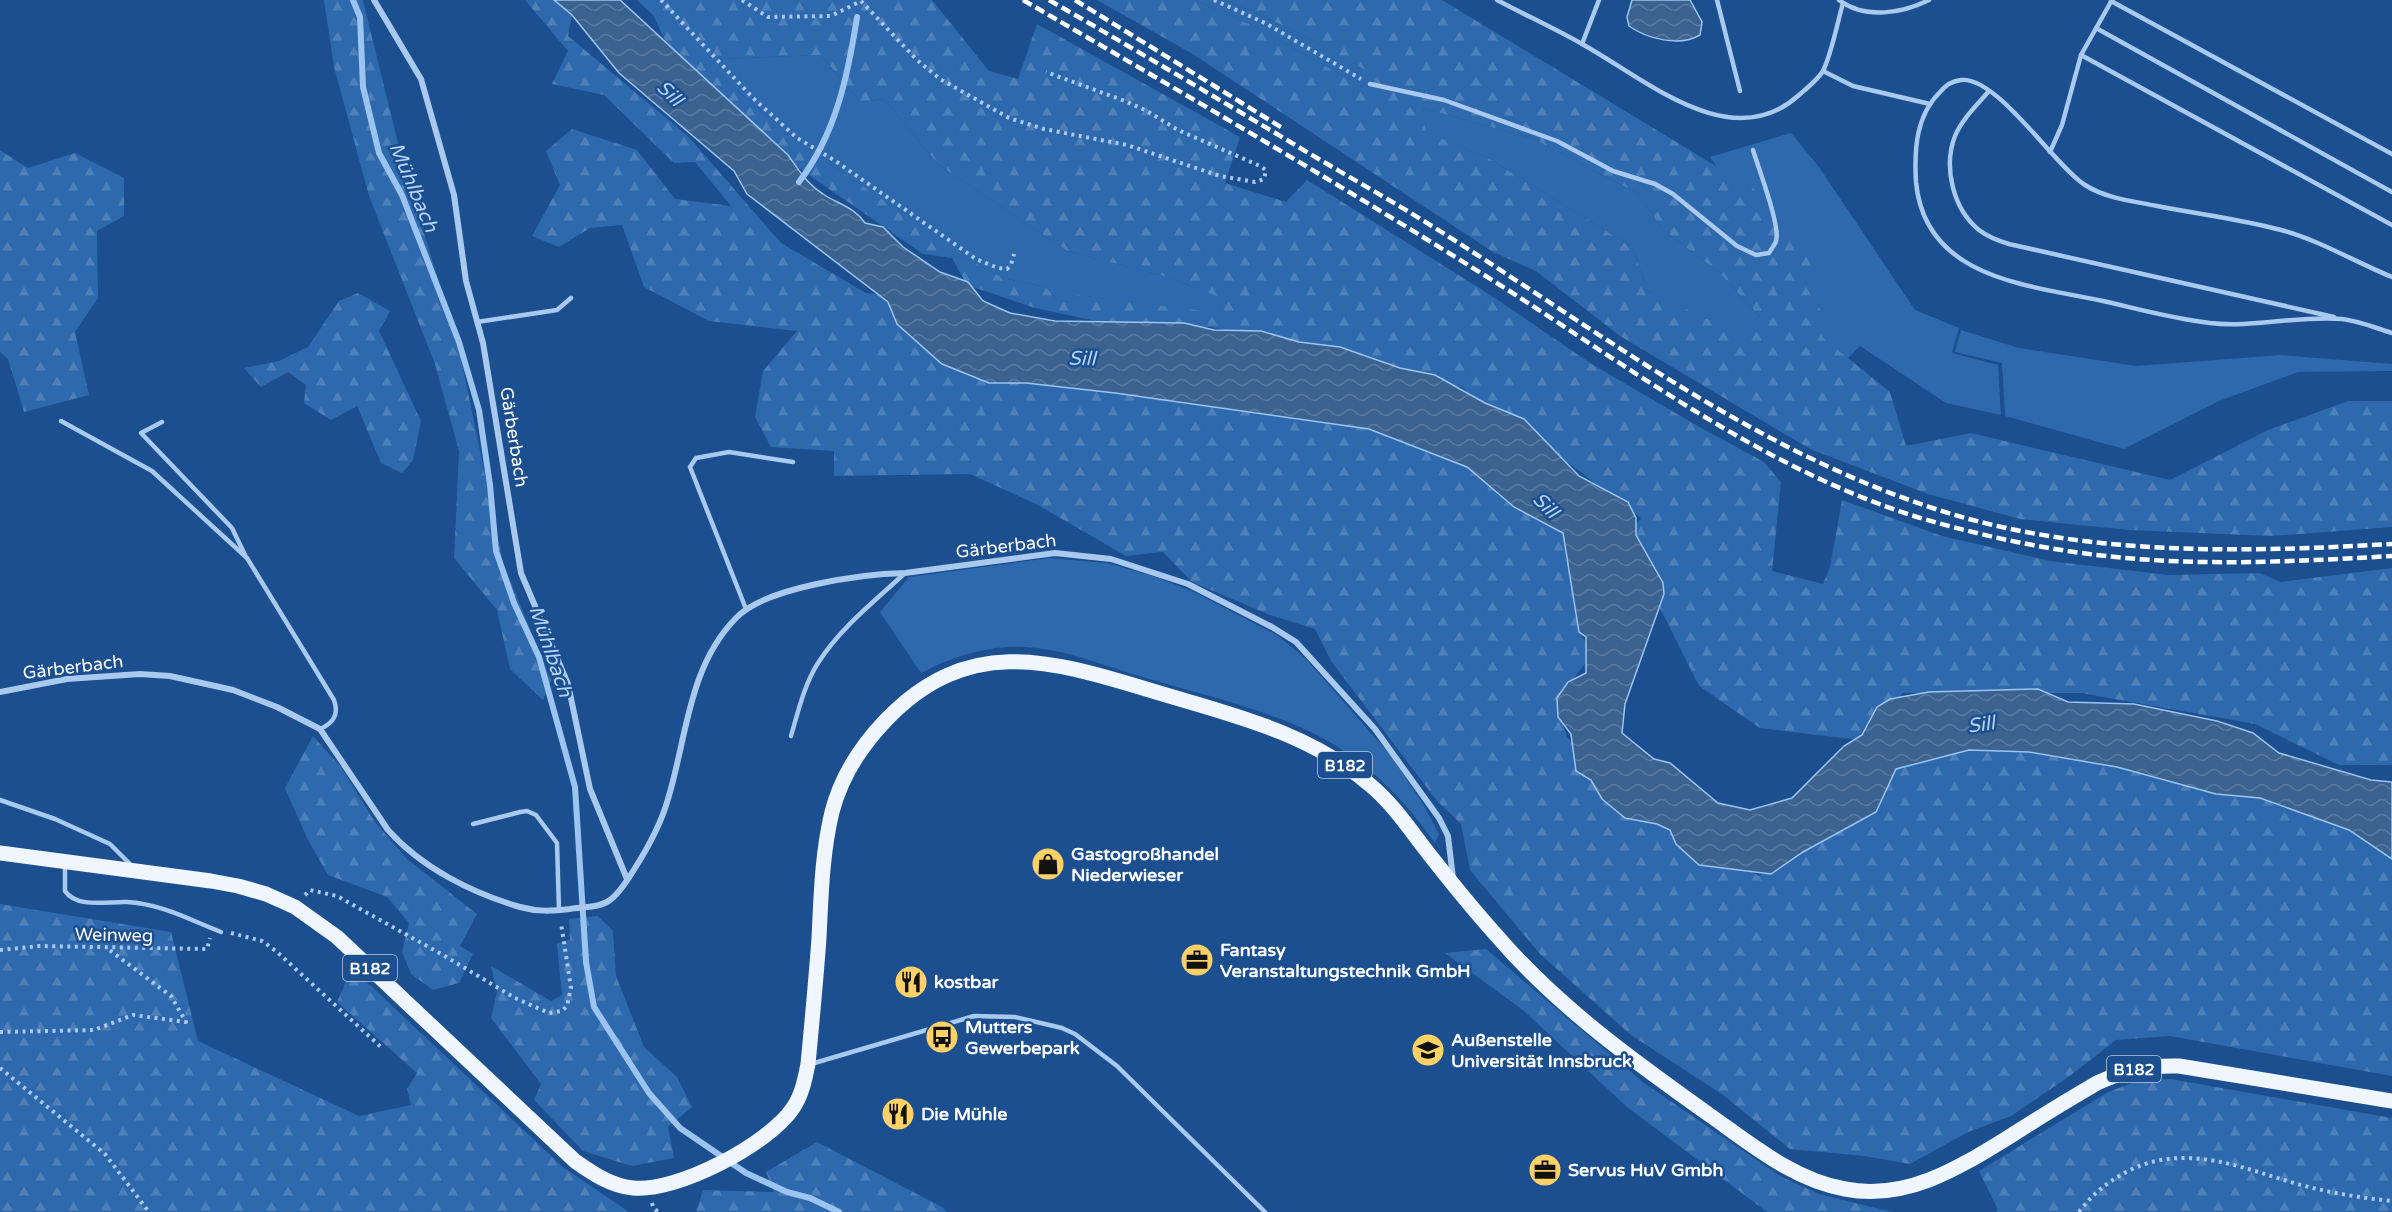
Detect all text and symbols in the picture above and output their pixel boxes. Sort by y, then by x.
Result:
water label: Sill [651,76,689,113]
water label: Mühlbach [383,139,443,237]
water label: Sill [1068,347,1098,371]
street label: Gärberbach [495,385,533,489]
water label: Sill [1527,488,1565,525]
street label: Gärberbach [954,529,1058,563]
water label: Mühlbach [523,602,577,701]
street label: Gärberbach [21,650,125,684]
water label: Sill [1966,711,1998,739]
road number: B182 [1318,752,1372,778]
place label: Gastogroßhandel Niederwieser [1071,843,1219,886]
shop icon: Gastogroßhandel Niederwieser [1030,846,1066,882]
street label: Weinweg [75,923,153,947]
place label: Fantasy Veranstaltungstechnik GmbH [1220,939,1471,982]
office icon: Fantasy Veranstaltungstechnik GmbH [1179,942,1215,978]
road number: B182 [343,955,397,981]
restaurant icon: kostbar [893,964,929,1000]
place label: kostbar [934,971,1000,993]
place label: Mutters Gewerbepark [965,1016,1080,1059]
bus stop icon: Mutters Gewerbepark [924,1019,960,1055]
place label: Außenstelle Universität Innsbruck [1451,1029,1632,1072]
school or university icon: Außenstelle Universität Innsbruck [1410,1032,1446,1068]
road number: B182 [2107,1056,2161,1082]
restaurant icon: Die Mühle [880,1096,916,1132]
place label: Die Mühle [921,1103,1007,1125]
office icon: Servus HuV Gmbh [1527,1152,1563,1188]
place label: Servus HuV Gmbh [1568,1159,1723,1181]

